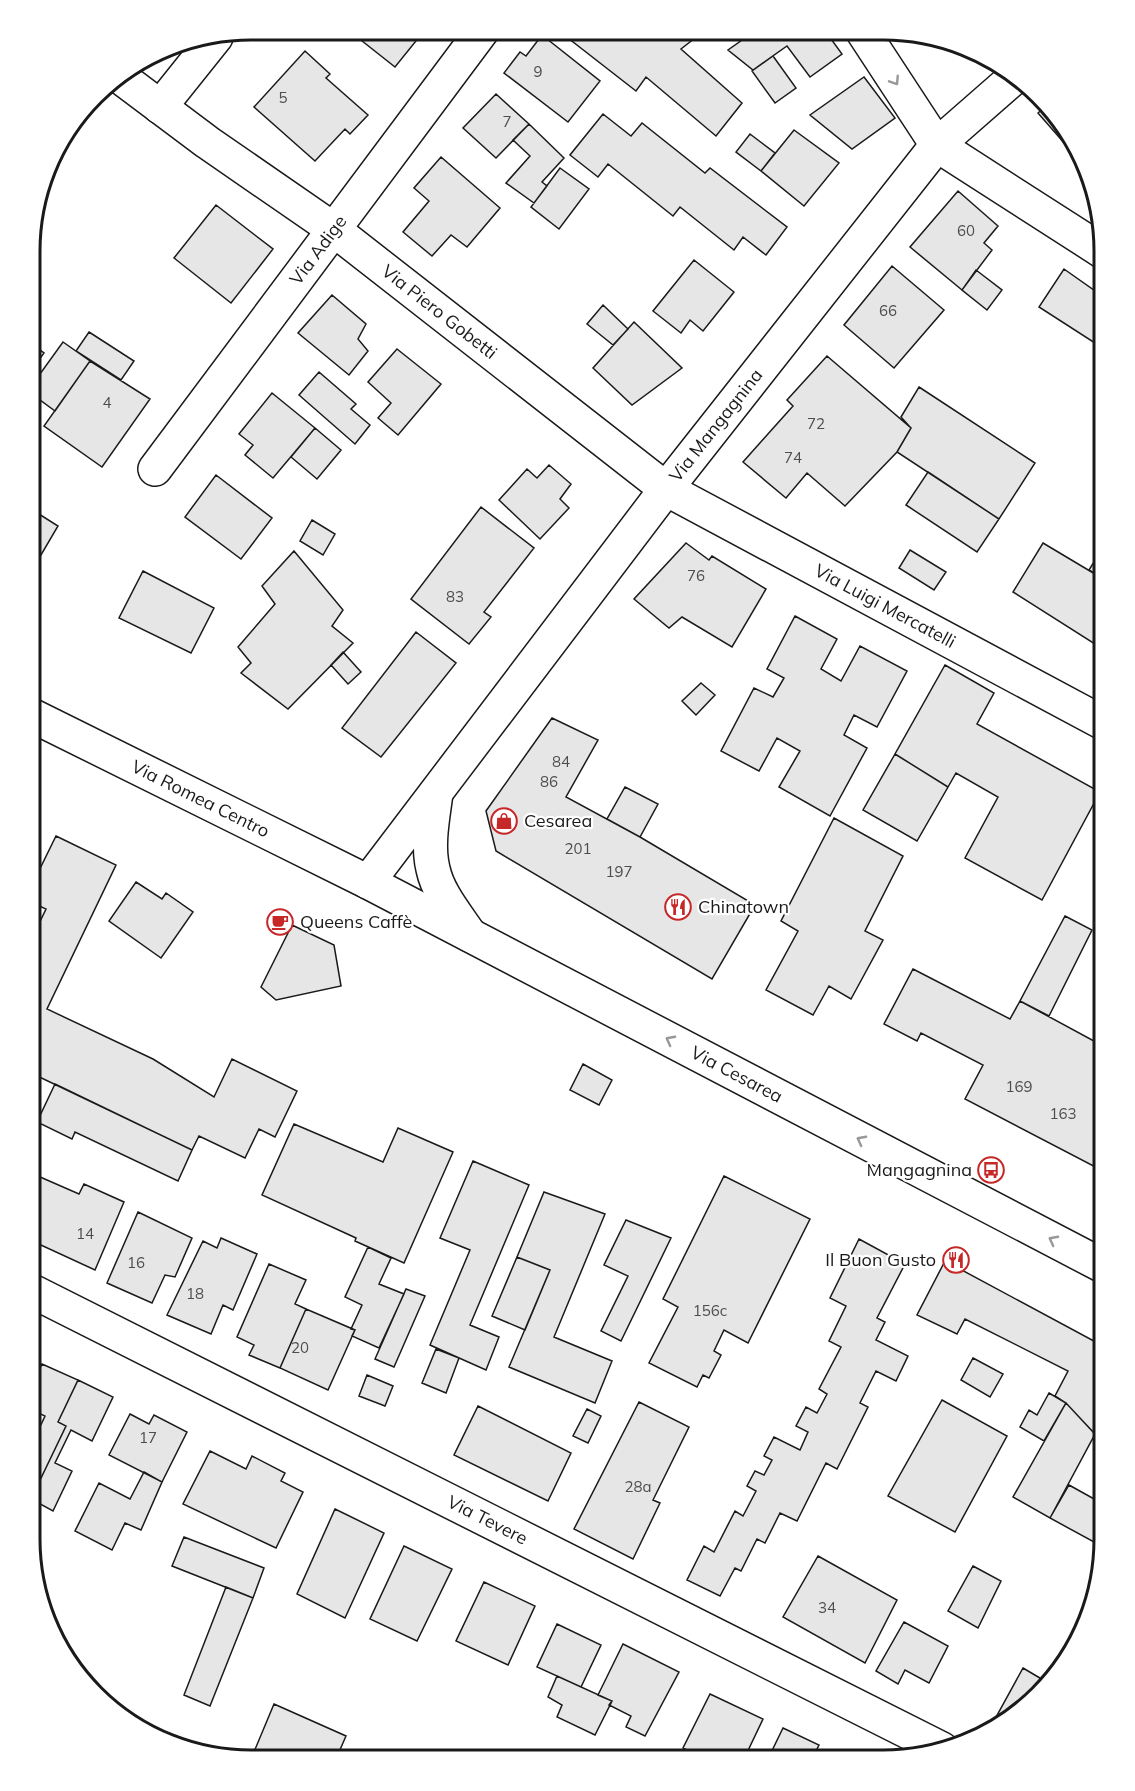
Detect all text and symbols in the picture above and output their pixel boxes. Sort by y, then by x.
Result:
house number: 9 [533,62,543,81]
one-way arrow [888,75,900,85]
house number: 5 [278,88,288,107]
house number: 7 [502,112,512,131]
street label: Via Adige [284,210,351,289]
house number: 60 [957,221,975,240]
street label: Via Piero Gobetti [377,259,502,364]
house number: 66 [879,301,897,320]
street label: Via Mangagnina [664,364,767,487]
house number: 4 [102,393,112,412]
house number: 72 [807,414,825,433]
house number: 74 [784,448,802,467]
street label: Via Luigi Mercatelli [811,559,960,653]
house number: 76 [687,566,705,585]
house number: 83 [446,587,464,606]
house number: 84 [552,752,570,771]
street label: Via Romea Centro [128,755,273,842]
house number: 86 [540,772,558,791]
shop icon: Cesarea [489,806,519,836]
place label: Cesarea [524,809,592,832]
house number: 201 [564,839,592,858]
house number: 197 [605,862,633,881]
restaurant icon: Chinatown [663,892,693,922]
place label: Chinatown [698,895,789,918]
cafe icon: Queens Caffè [265,907,295,937]
place label: Queens Caffè [300,910,412,933]
one-way arrow [666,1036,676,1047]
street label: Via Cesarea [687,1041,787,1108]
house number: 169 [1005,1077,1033,1096]
house number: 163 [1049,1104,1077,1123]
one-way arrow [857,1136,868,1147]
bus stop icon: Mangagnina [976,1155,1006,1185]
place label: Mangagnina [867,1158,972,1181]
house number: 14 [76,1224,94,1243]
one-way arrow [1048,1236,1059,1247]
restaurant icon: Il Buon Gusto [941,1245,971,1275]
place label: Il Buon Gusto [825,1248,936,1271]
house number: 16 [127,1253,145,1272]
house number: 18 [186,1284,204,1303]
house number: 156c [693,1301,727,1320]
house number: 20 [291,1338,309,1357]
house number: 17 [139,1428,157,1447]
house number: 28a [624,1477,652,1496]
street label: Via Tevere [444,1490,532,1550]
house number: 34 [818,1598,836,1617]

